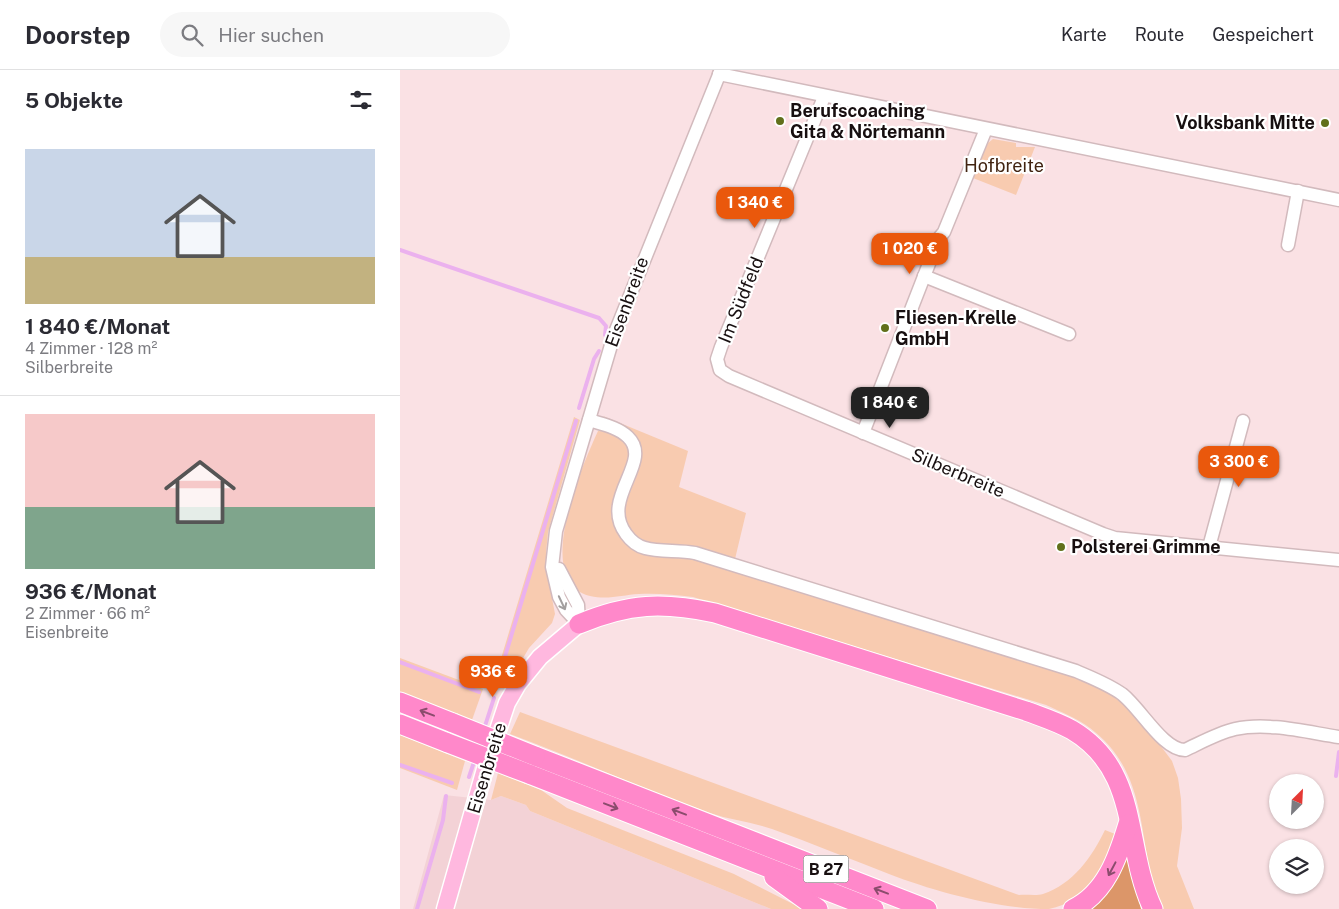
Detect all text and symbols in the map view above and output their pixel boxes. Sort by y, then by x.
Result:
search box [160,12,510,57]
text: Doorstep [25,21,130,49]
icon: search [178,21,206,49]
text: Hier suchen [218,24,324,46]
text: Karte [1061,24,1107,45]
text: Route [1135,24,1184,45]
text: Gespeichert [1212,24,1314,45]
icon: filters [347,86,375,114]
text: 5 Objekte [25,88,123,113]
place label: Berufscoaching Gita & Nörtemann [790,100,945,142]
place label: Volksbank Mitte [1176,112,1315,133]
marker: Berufscoaching Gita & Nörtemann [774,115,786,127]
marker: Volksbank Mitte [1319,117,1331,129]
park label: Hofbreite [964,155,1044,176]
icon: home [155,181,245,271]
pin: 1 340 € [709,186,801,229]
text: 1 340 € [727,193,783,212]
pin: 1 020 € [864,232,956,275]
text: 1 020 € [882,239,938,258]
street label: Eisenbreite [601,254,653,350]
street label: Im Südfeld [714,254,767,346]
place label: Fliesen-Krelle GmbH [895,307,1017,349]
text: 1 840 €/Monat [25,314,170,339]
marker: Fliesen-Krelle GmbH [879,322,891,334]
text: 4 Zimmer · 128 m² [25,339,157,358]
text: Silberbreite [25,358,113,377]
pin: 1 840 € [844,386,936,429]
text: 1 840 € [862,393,918,412]
street label: Silberbreite [908,443,1008,502]
pin: 3 300 € [1193,446,1285,488]
icon: home [155,447,245,537]
text: 3 300 € [1209,452,1269,471]
place label: Polsterei Grimme [1071,536,1221,557]
marker: Polsterei Grimme [1055,541,1067,553]
text: 936 €/Monat [25,579,157,604]
one-way arrow [558,595,568,610]
text: 2 Zimmer · 66 m² [25,604,150,623]
text: Eisenbreite [25,623,109,642]
pin: 936 € [458,656,528,698]
text: 936 € [470,662,516,681]
one-way arrow [419,708,435,717]
street label: Eisenbreite [463,720,510,816]
north arrow [1269,774,1324,829]
map controls [1269,774,1324,894]
one-way arrow [603,802,618,811]
one-way arrow [672,807,687,816]
button: layers [1269,839,1324,894]
road number: B 27 [804,856,848,882]
one-way arrow [1107,861,1116,876]
one-way arrow [874,886,889,895]

